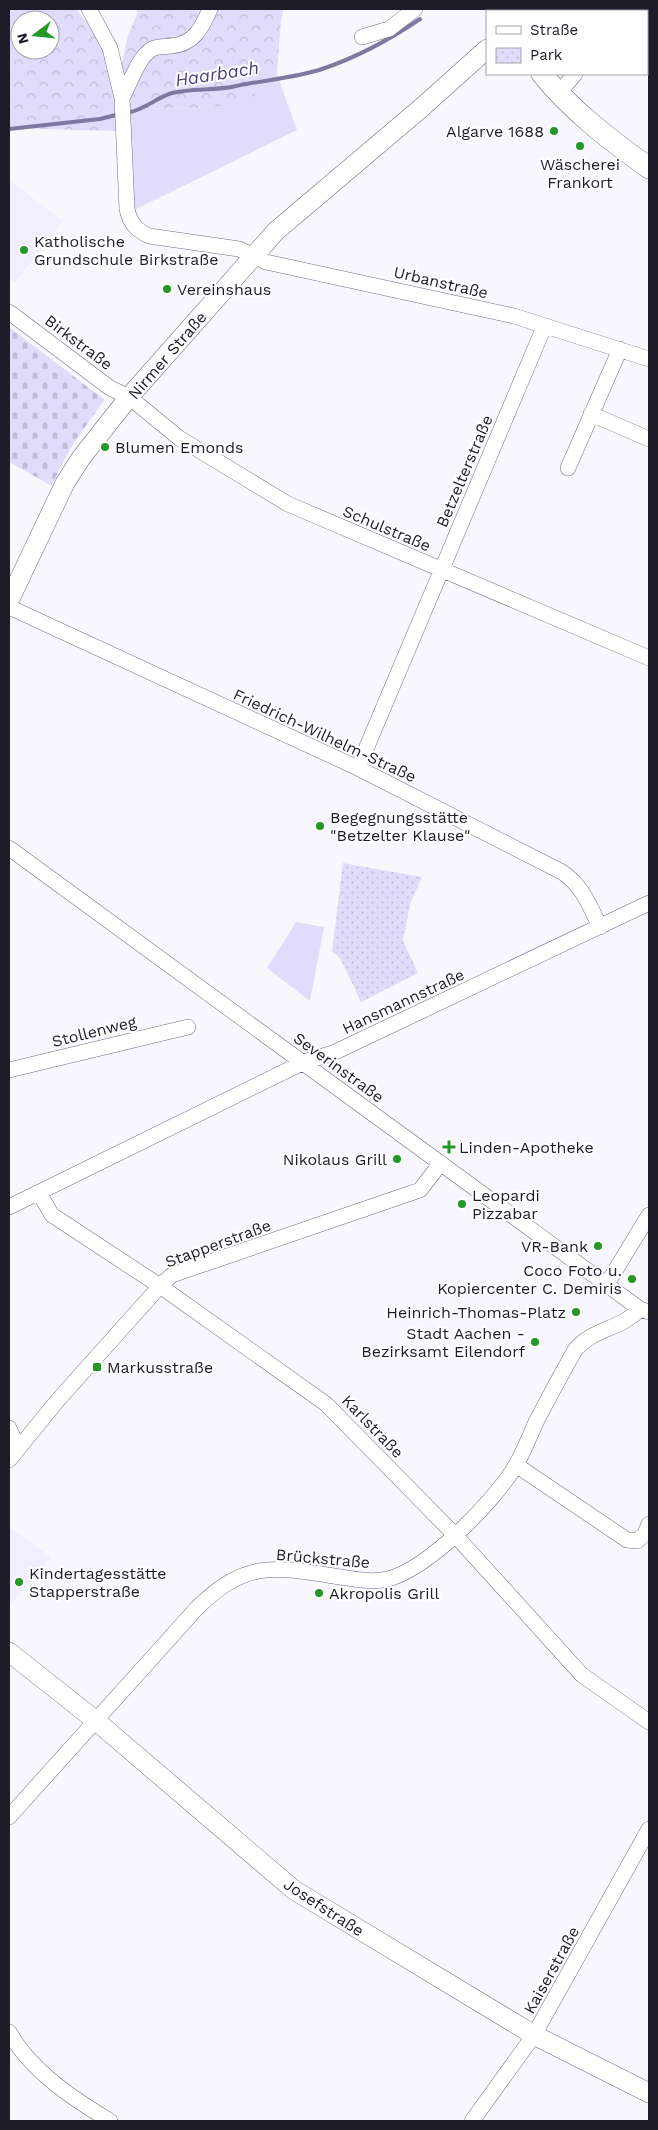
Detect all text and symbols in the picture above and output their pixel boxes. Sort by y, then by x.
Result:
north arrow [10,10,60,60]
legend [486,10,648,75]
text: Straße [530,21,578,39]
text: N [13,31,32,46]
text: Park [530,46,563,64]
water label: Haarbach [173,57,260,90]
place label: Algarve 1688 [446,122,544,141]
marker: Algarve 1688 [548,125,560,137]
marker: Wäscherei Frankort [574,140,586,152]
place label: Wäscherei Frankort [540,155,620,192]
place label: Katholische Grundschule Birkstraße [34,232,218,269]
marker: Katholische Grundschule Birkstraße [18,244,30,256]
street label: Urbanstraße [392,262,490,303]
place label: Vereinshaus [177,280,271,299]
marker: Vereinshaus [161,283,173,295]
street label: Nirmer Straße [124,308,211,403]
street label: Birkstraße [41,311,116,374]
street label: Betzelterstraße [432,412,497,530]
place label: Blumen Emonds [115,438,243,457]
marker: Blumen Emonds [99,441,111,453]
street label: Schulstraße [340,501,434,555]
street label: Friedrich-Wilhelm-Straße [230,685,419,786]
place label: Begegnungsstätte "Betzelter Klause" [330,808,471,845]
marker: Begegnungsstätte "Betzelter Klause" [314,820,326,832]
street label: Hansmannstraße [339,965,467,1038]
street label: Stollenweg [50,1012,139,1051]
street label: Severinstraße [290,1028,388,1107]
place label: Linden-Apotheke [459,1138,594,1157]
marker: Linden-Apotheke [443,1141,455,1153]
place label: Nikolaus Grill [283,1150,387,1169]
marker: Nikolaus Grill [391,1153,403,1165]
place label: Leopardi Pizzabar [472,1186,540,1223]
marker: Leopardi Pizzabar [456,1198,468,1210]
street label: Stapperstraße [163,1216,274,1271]
place label: VR-Bank [521,1237,588,1256]
marker: VR-Bank [592,1240,604,1252]
place label: Coco Foto u. Kopiercenter C. Demiris [437,1261,622,1298]
marker: Coco Foto u. Kopiercenter C. Demiris [626,1273,638,1285]
place label: Heinrich-Thomas-Platz [386,1303,566,1322]
marker: Heinrich-Thomas-Platz [570,1306,582,1318]
place label: Stadt Aachen - Bezirksamt Eilendorf [361,1324,526,1361]
marker: Stadt Aachen - Bezirksamt Eilendorf [529,1336,541,1348]
place label: Markusstraße [107,1358,213,1377]
marker: Markusstraße [91,1361,103,1373]
street label: Karlstraße [338,1391,407,1462]
street label: Brückstraße [275,1545,371,1572]
place label: Kindertagesstätte Stapperstraße [29,1564,166,1601]
marker: Kindertagesstätte Stapperstraße [13,1576,25,1588]
place label: Akropolis Grill [329,1584,439,1603]
marker: Akropolis Grill [313,1587,325,1599]
street label: Josefstraße [280,1874,367,1940]
street label: Kaiserstraße [520,1923,583,2017]

